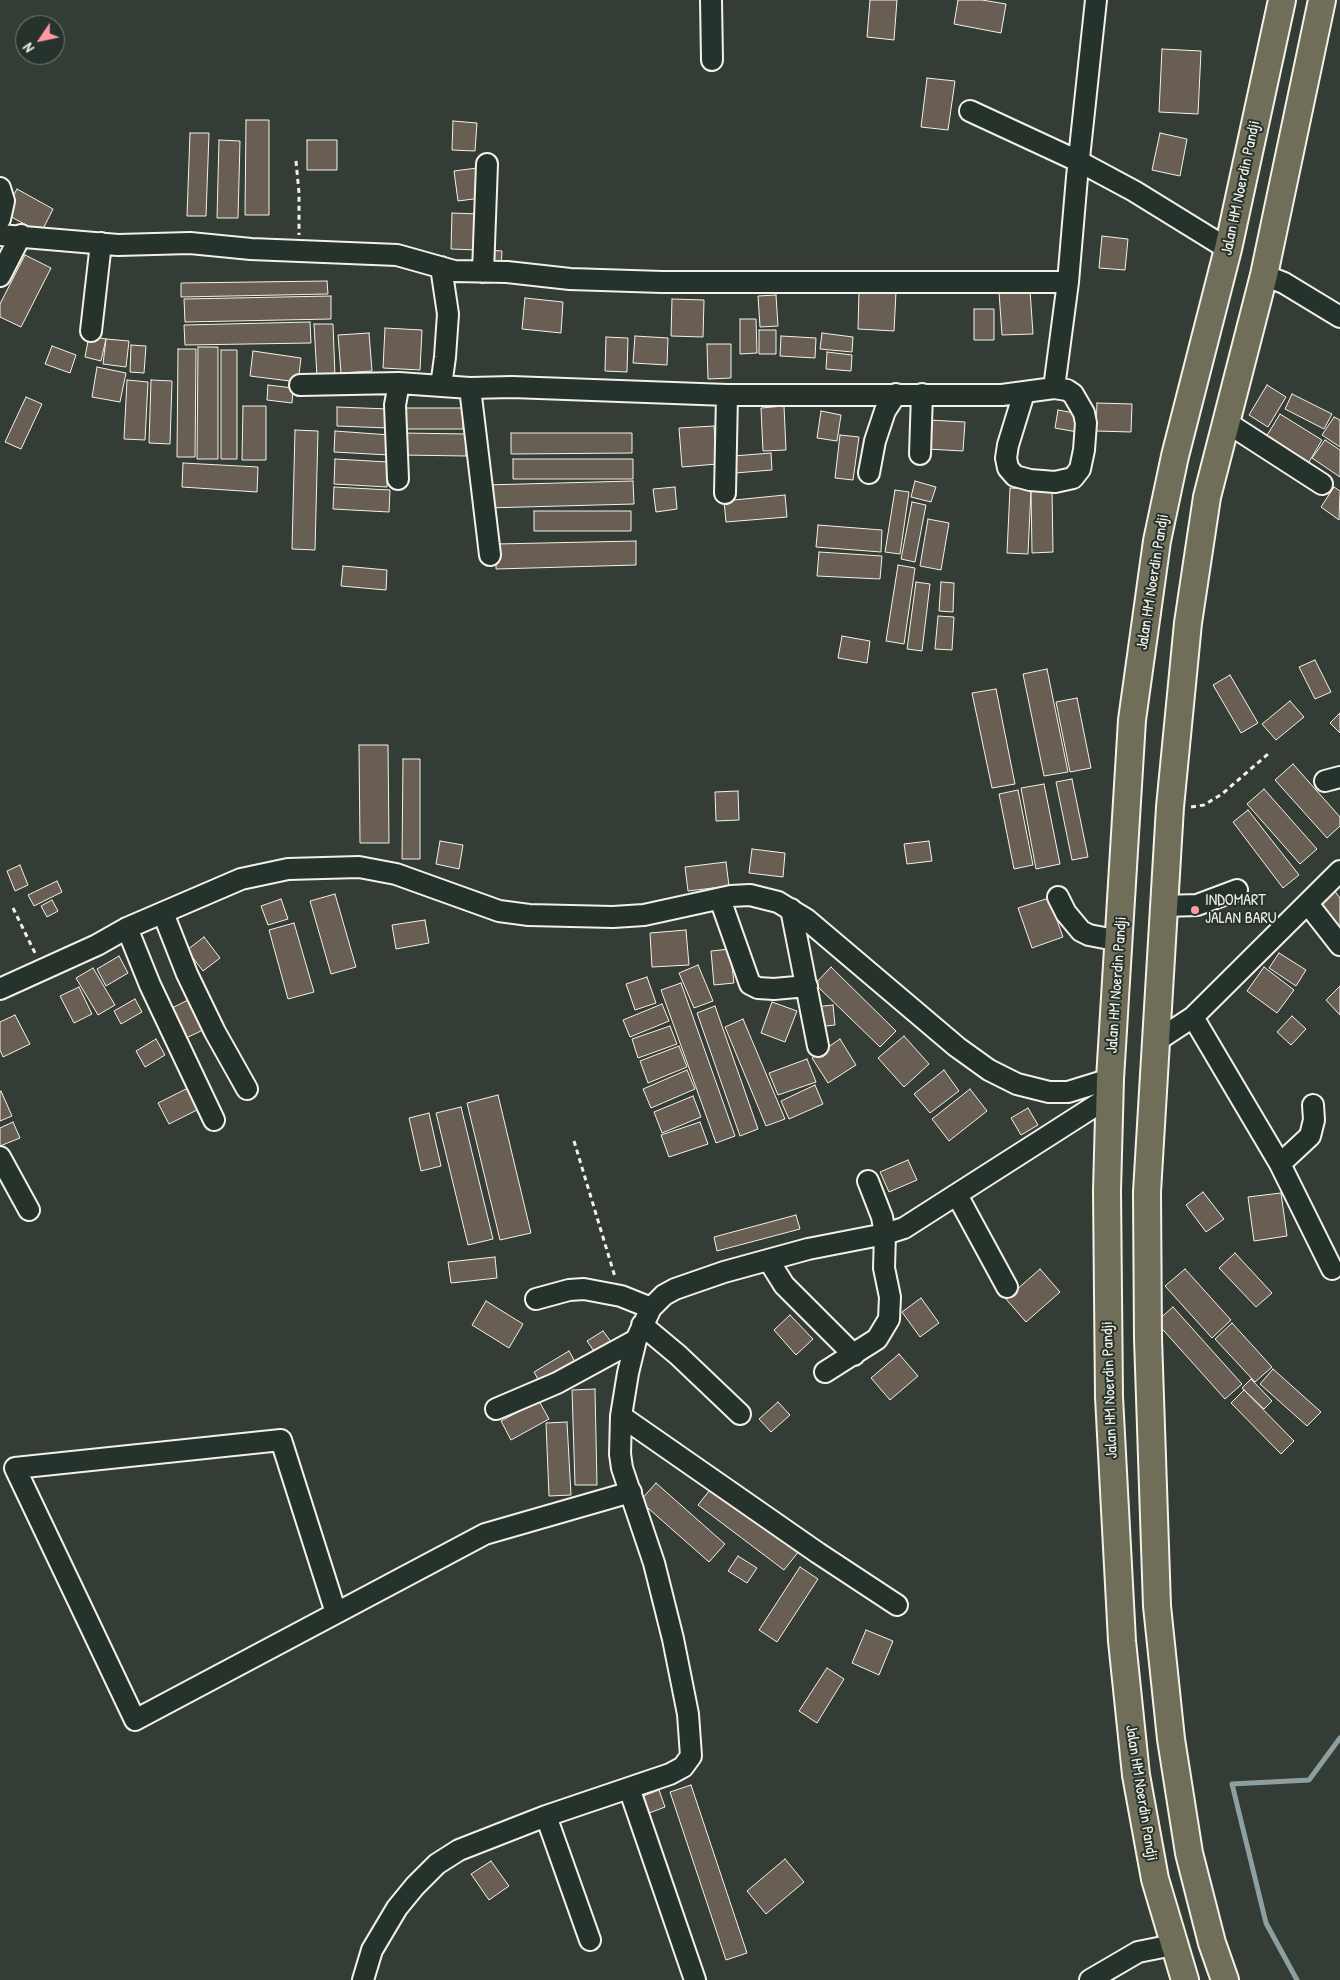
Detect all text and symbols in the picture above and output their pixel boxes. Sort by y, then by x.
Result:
north arrow [15,15,65,65]
text: N [18,40,38,57]
street label: Jalan HM Noerdin Pandji [1217,119,1265,257]
street label: Jalan HM Noerdin Pandji [1133,513,1173,651]
place label: INDOMART JALAN BARU [1205,891,1277,929]
marker: INDOMART JALAN BARU [1189,904,1201,916]
street label: Jalan HM Noerdin Pandji [1103,916,1131,1054]
street label: Jalan HM Noerdin Pandji [1098,1321,1122,1459]
street label: Jalan HM Noerdin Pandji [1121,1724,1161,1862]

